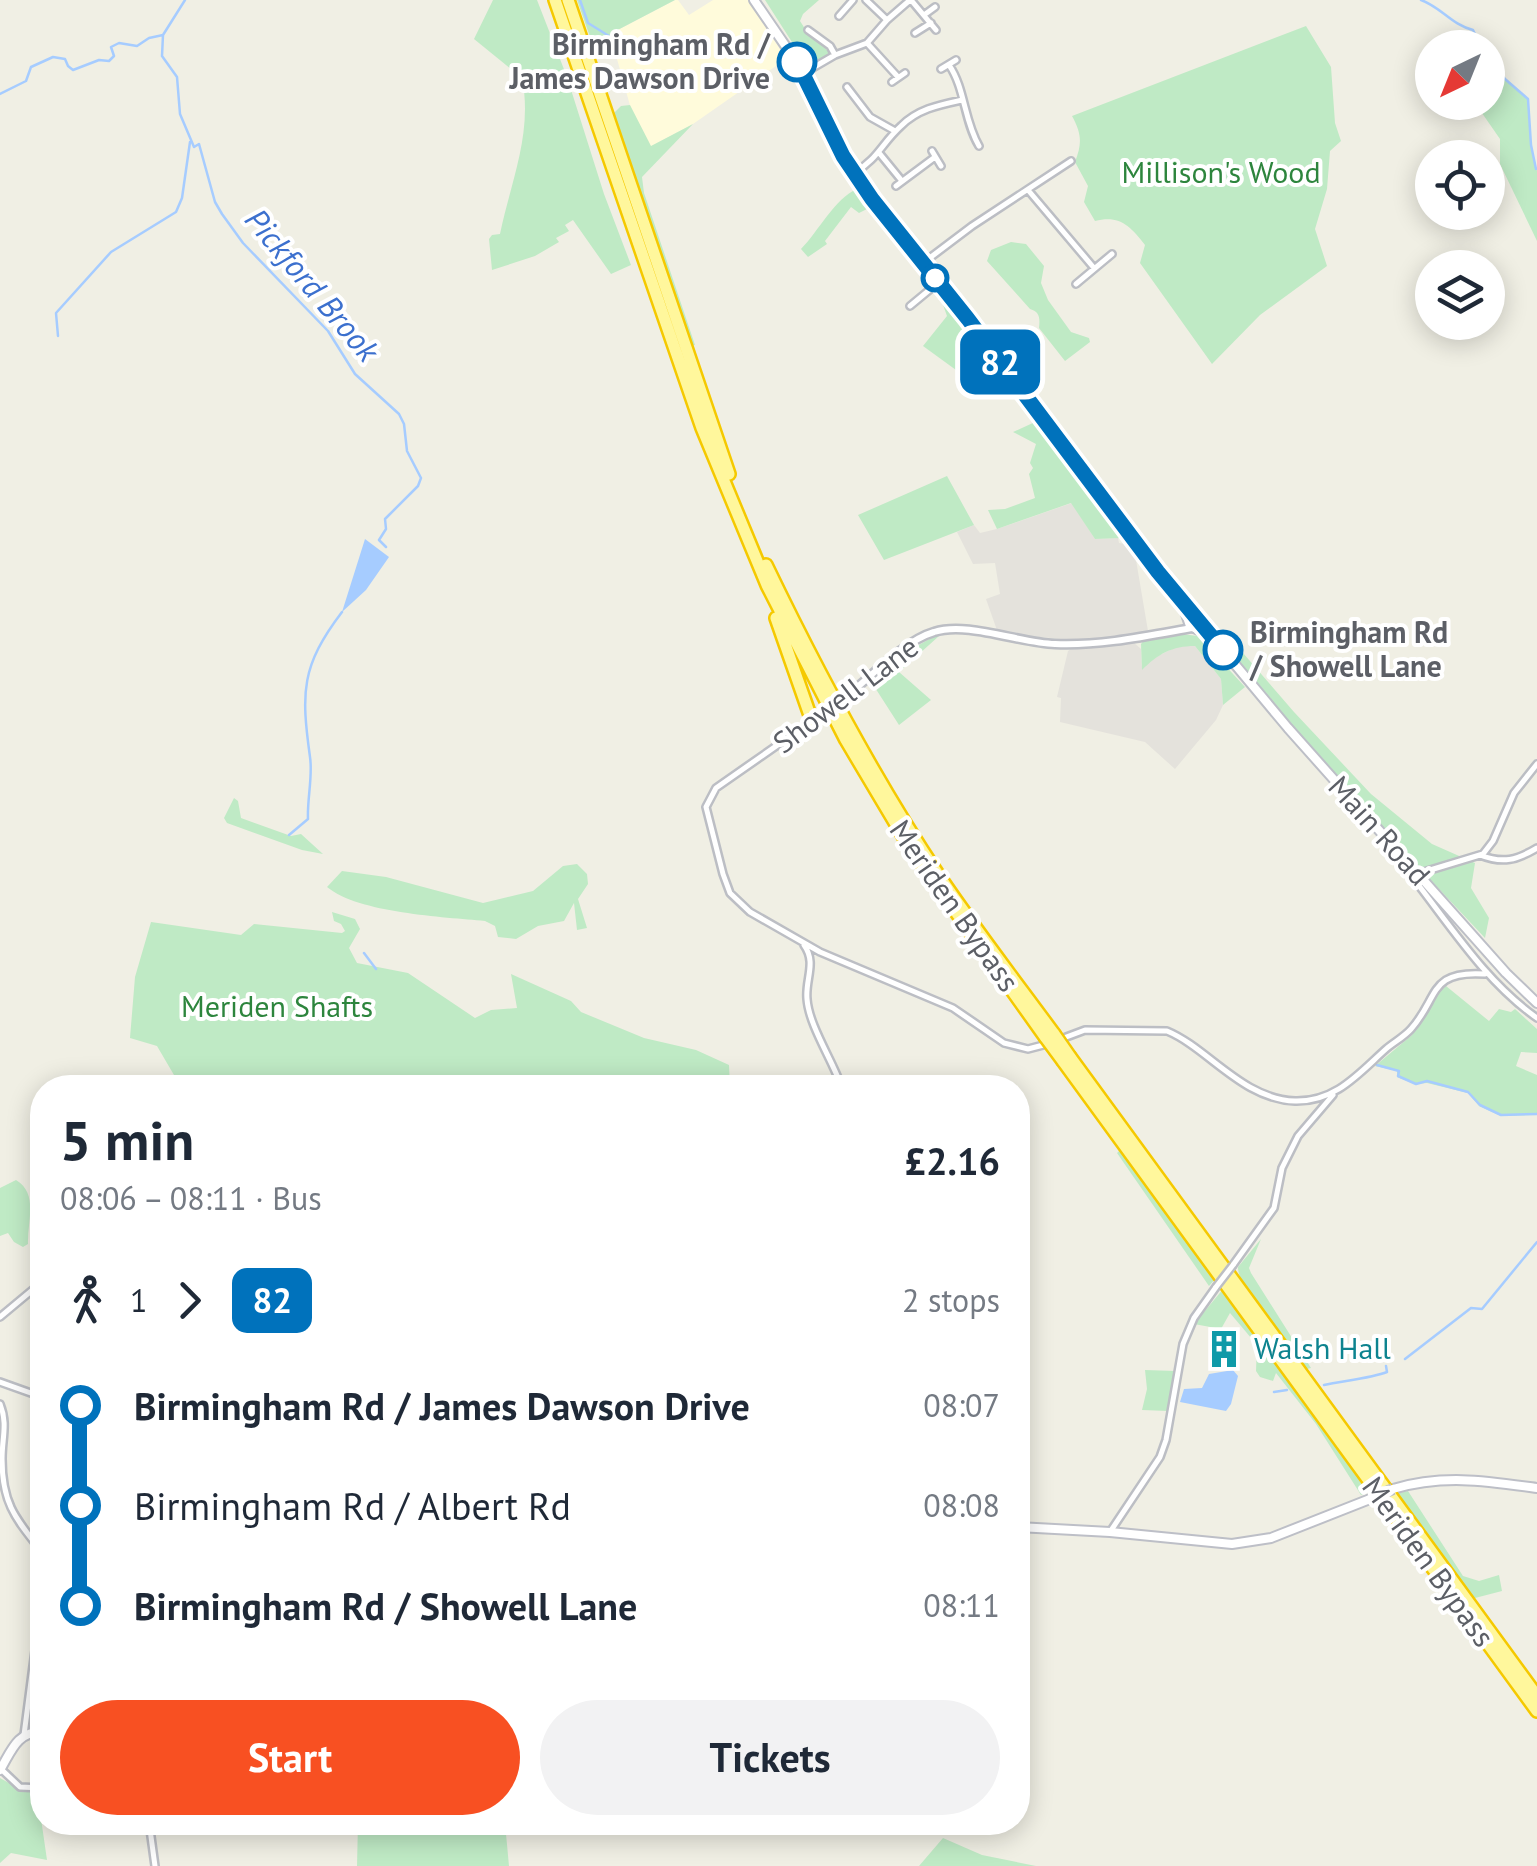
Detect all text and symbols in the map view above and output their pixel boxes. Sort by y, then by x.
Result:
place label: Birmingham Rd / James Dawson Drive [508,24,771,97]
north arrow [1415,30,1505,120]
map controls [1415,30,1505,340]
marker: Birmingham Rd / James Dawson Drive [778,43,816,81]
button: locate [1415,140,1505,230]
park label: Millison's Wood [1121,152,1321,191]
water label: Pickford Brook [236,199,390,371]
button: layers [1415,250,1505,340]
unlabelled marker [922,265,948,291]
line badge: 82 [955,330,1045,394]
text: 82 [980,339,1020,385]
place label: Birmingham Rd / Showell Lane [1249,612,1448,685]
street label: Showell Lane [765,626,926,761]
marker: Birmingham Rd / Showell Lane [1204,631,1242,669]
street label: Main Road [1321,767,1440,893]
street label: Meriden Bypass [882,812,1029,999]
park label: Meriden Shafts [181,986,373,1025]
text: 5 min [60,1104,194,1175]
text: £2.16 [904,1136,1000,1185]
text: 08:06 – 08:11 · Bus [60,1177,322,1219]
icon: walk [60,1273,115,1328]
icon: forward [162,1273,217,1328]
text: 82 [252,1277,292,1323]
text: 1 [130,1279,147,1321]
text: 2 stops [902,1279,1000,1321]
building icon: Walsh Hall [1203,1328,1245,1370]
place label: Walsh Hall [1254,1328,1391,1367]
text: Birmingham Rd / James Dawson Drive [134,1381,750,1430]
text: 08:07 [923,1384,1000,1426]
street label: Meriden Bypass [1354,1468,1504,1654]
text: Birmingham Rd / Albert Rd [134,1481,571,1530]
text: 08:08 [923,1484,1000,1526]
text: Birmingham Rd / Showell Lane [134,1581,637,1630]
text: 08:11 [923,1584,1000,1626]
button: Start [60,1700,520,1815]
button: Tickets [540,1700,1000,1815]

